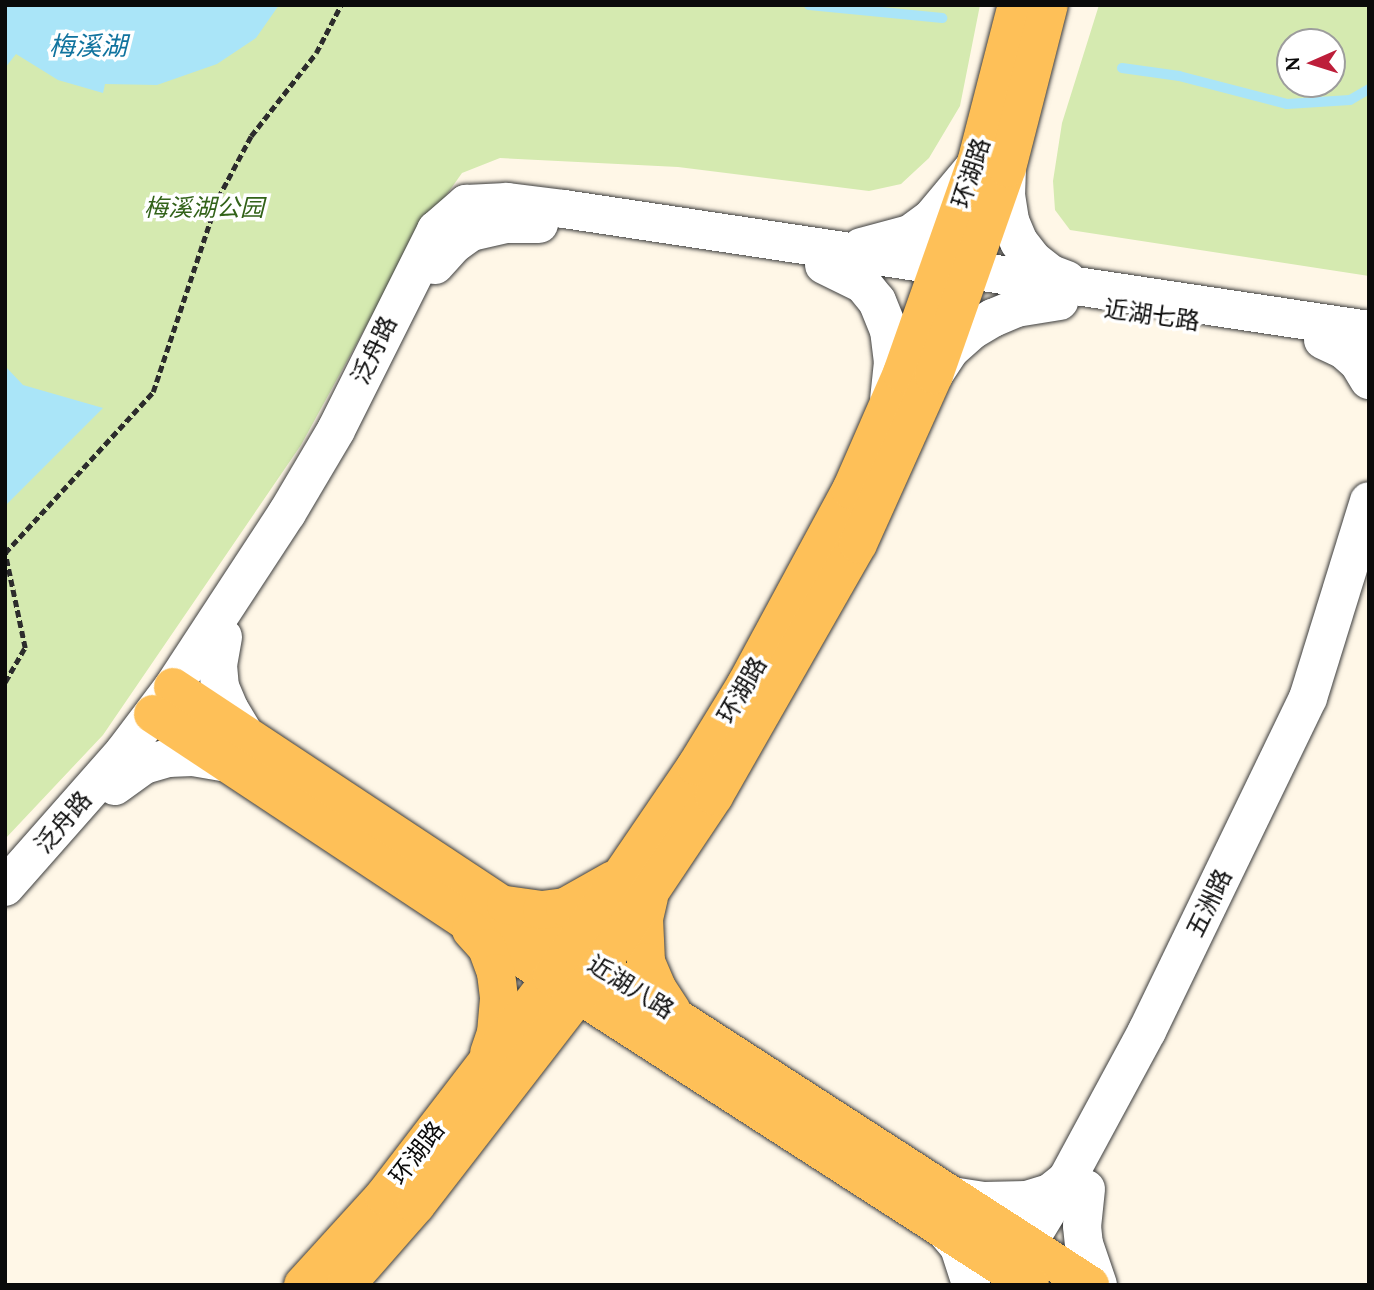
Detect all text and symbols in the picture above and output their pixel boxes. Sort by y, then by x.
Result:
north arrow [1276,28,1346,98]
water label: 梅溪湖 [49,30,127,62]
text: N [1280,56,1304,72]
street label: 环湖路 [946,134,996,212]
park label: 梅溪湖公园 [144,194,264,222]
street label: 近湖七路 [1102,294,1202,336]
street label: 泛舟路 [345,311,403,389]
street label: 环湖路 [712,652,772,728]
street label: 泛舟路 [29,785,97,859]
street label: 五洲路 [1180,864,1238,942]
street label: 近湖八路 [583,949,679,1025]
street label: 环湖路 [383,1116,451,1190]

